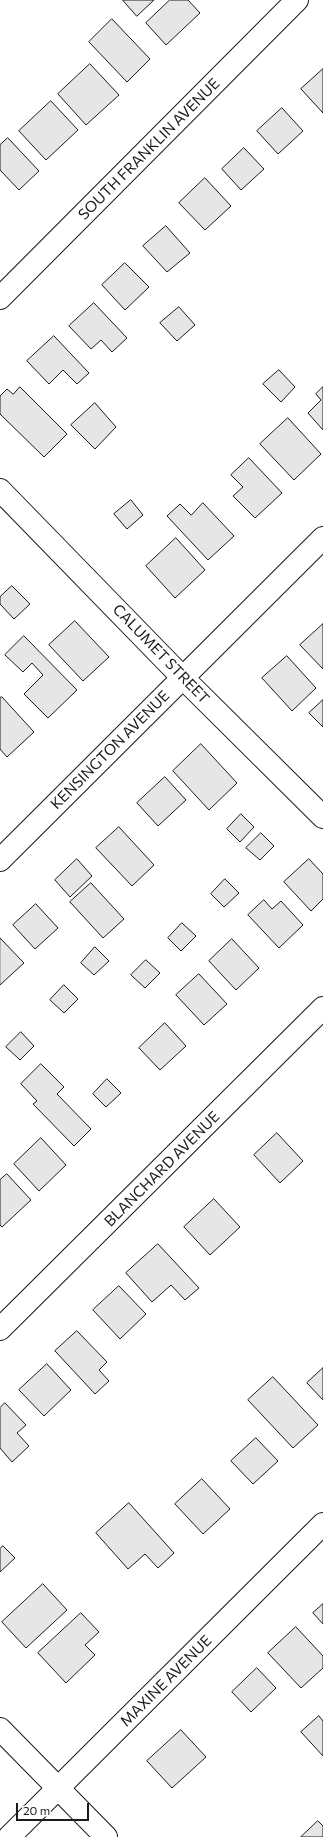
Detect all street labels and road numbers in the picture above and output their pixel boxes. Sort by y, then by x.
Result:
street label: SOUTH FRANKLIN AVENUE [75,75,223,223]
street label: CALUMET STREET [109,601,213,707]
street label: KENSINGTON AVENUE [47,687,173,813]
street label: BLANCHARD AVENUE [101,1108,223,1230]
street label: MAXINE AVENUE [117,1632,215,1730]

